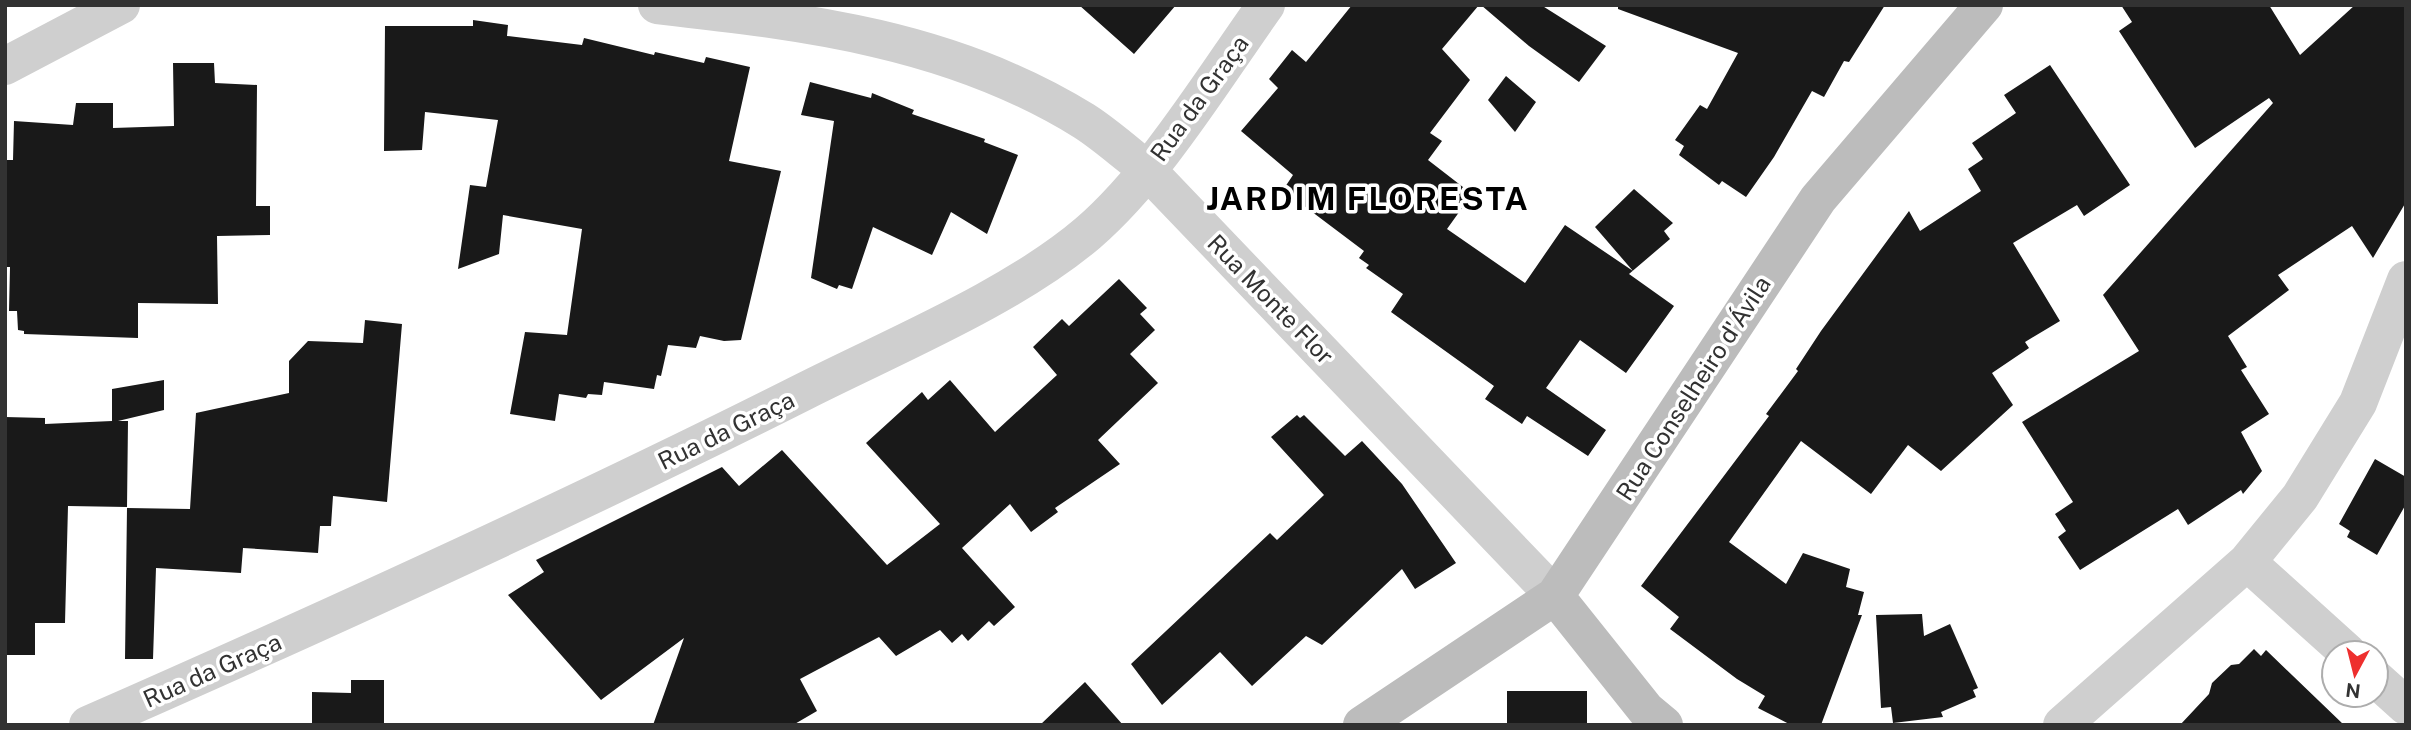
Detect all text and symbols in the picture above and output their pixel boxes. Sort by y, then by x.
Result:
street label: Rua da Graça [1144,30,1254,166]
district label: JARDIM FLORESTA [1206,180,1530,217]
street label: Rua Monte Flor [1202,228,1340,370]
street label: Rua Conselheiro d'Ávila [1610,271,1776,505]
street label: Rua da Graça [653,385,799,475]
street label: Rua da Graça [139,627,285,713]
north arrow [2320,639,2390,709]
text: N [2344,679,2362,703]

